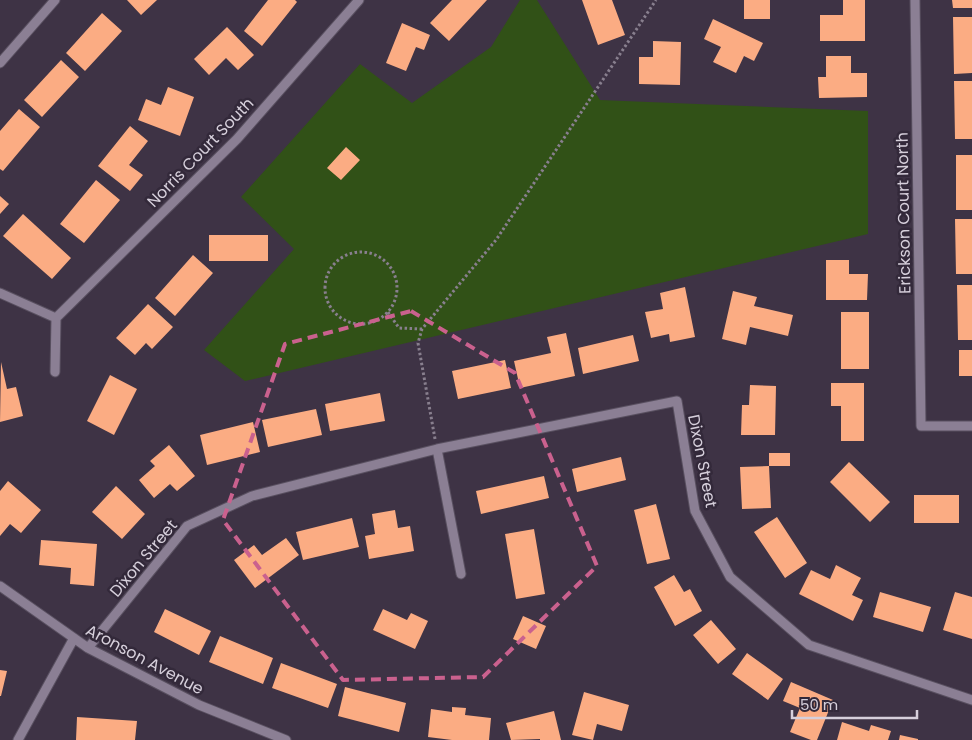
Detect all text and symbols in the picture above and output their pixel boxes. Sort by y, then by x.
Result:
street label: Norris Court South [142,92,259,212]
street label: Erickson Court North [891,132,916,294]
street label: Dixon Street [682,413,723,510]
street label: Dixon Street [104,515,183,602]
street label: Aronson Avenue [82,619,208,700]
scale bar [792,688,917,720]
text: 50 m [800,694,838,715]

